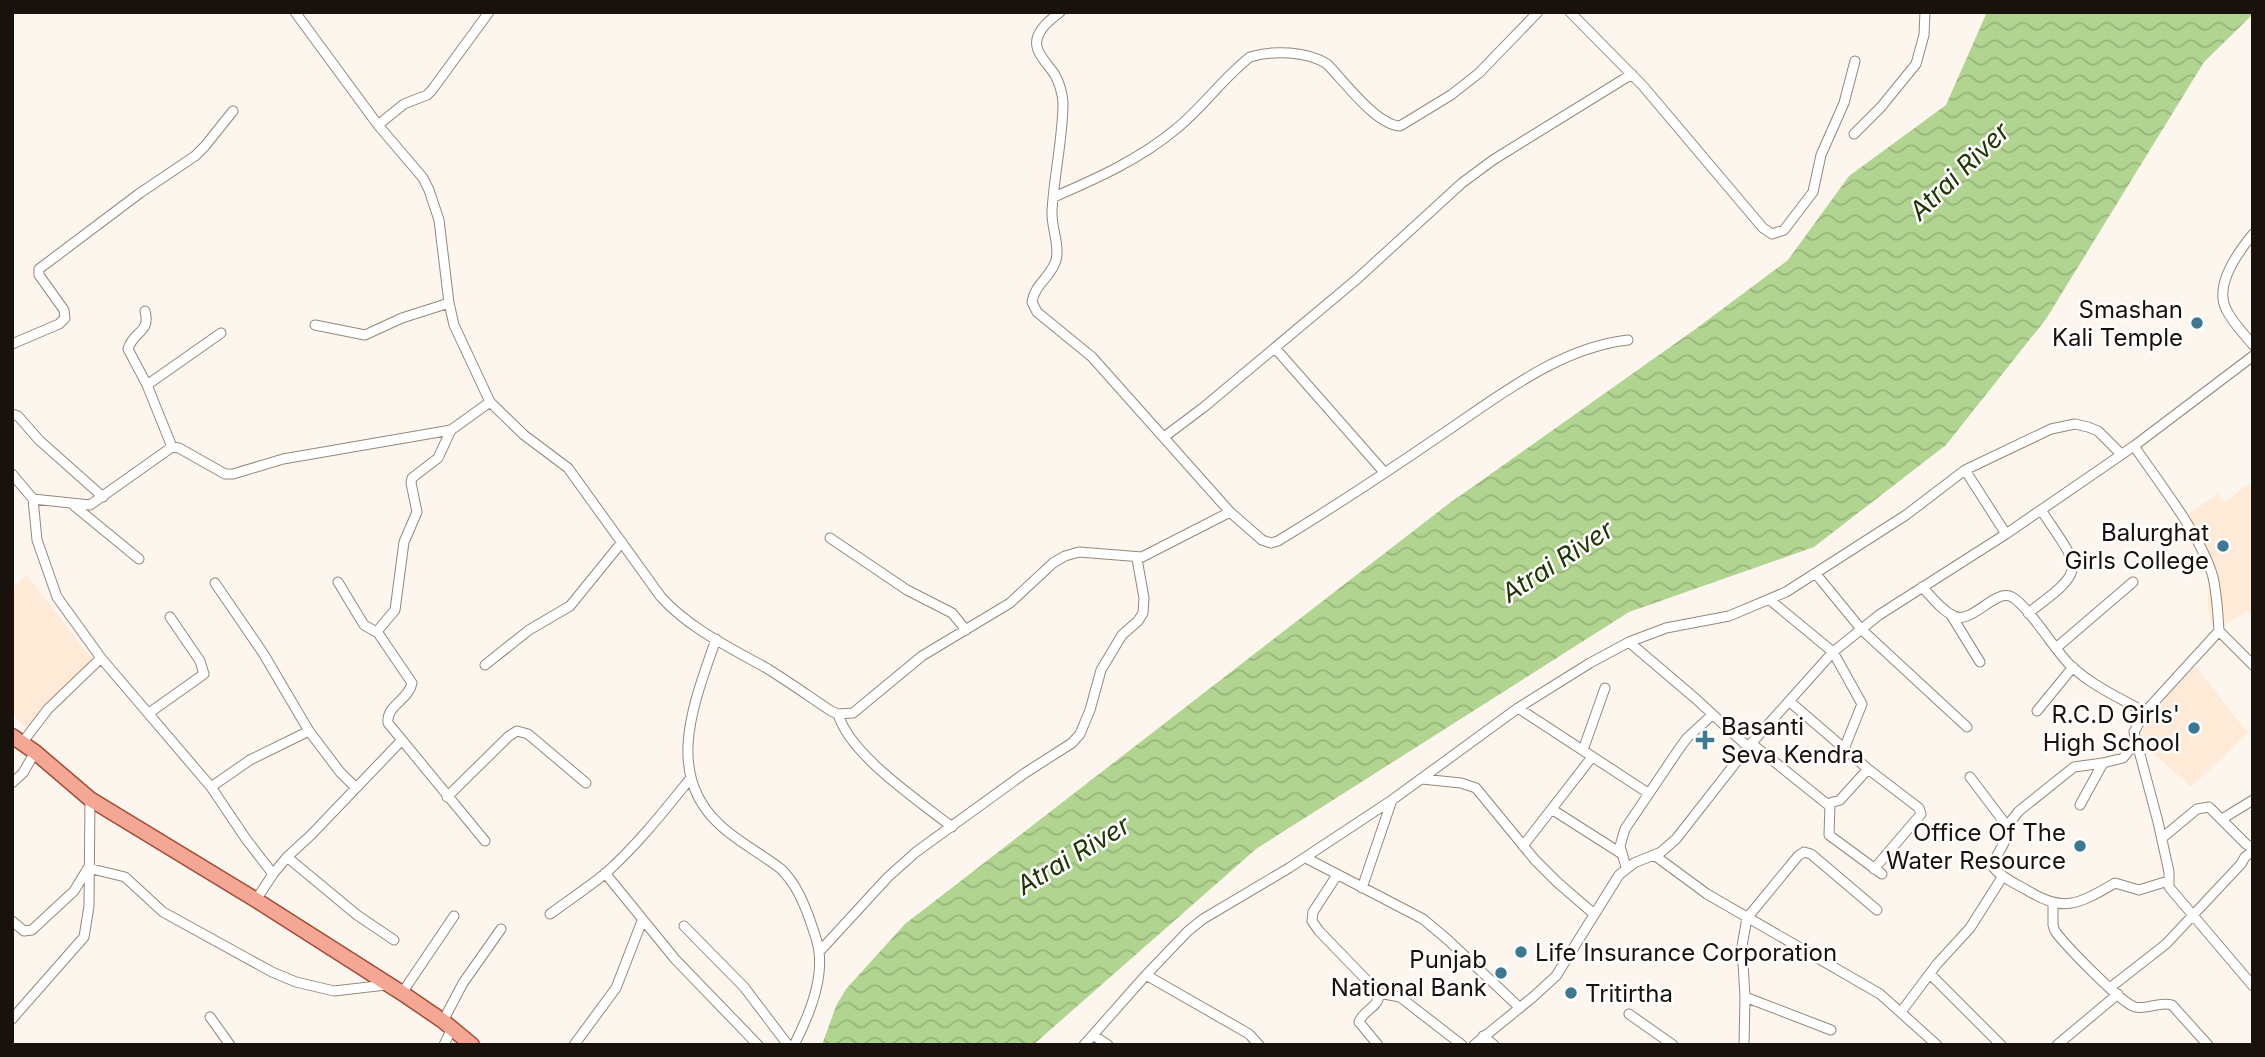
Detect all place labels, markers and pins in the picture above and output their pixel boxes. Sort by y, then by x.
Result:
place label: Smashan Kali Temple [2052,295,2183,352]
marker: Smashan Kali Temple [2189,315,2205,331]
place label: Balurghat Girls College [2064,518,2209,575]
marker: Balurghat Girls College [2215,538,2231,554]
place label: R.C.D Girls' High School [2043,700,2180,757]
place label: Basanti Seva Kendra [1721,712,1864,769]
marker: R.C.D Girls' High School [2186,720,2202,736]
marker: Basanti Seva Kendra [1695,730,1715,750]
place label: Office Of The Water Resource [1886,818,2066,875]
marker: Office Of The Water Resource [2072,838,2088,854]
place label: Life Insurance Corporation [1535,938,1837,967]
marker: Life Insurance Corporation [1513,944,1529,960]
place label: Punjab National Bank [1331,945,1487,1002]
marker: Punjab National Bank [1493,965,1509,981]
place label: Tritirtha [1585,979,1673,1008]
marker: Tritirtha [1563,985,1579,1001]

